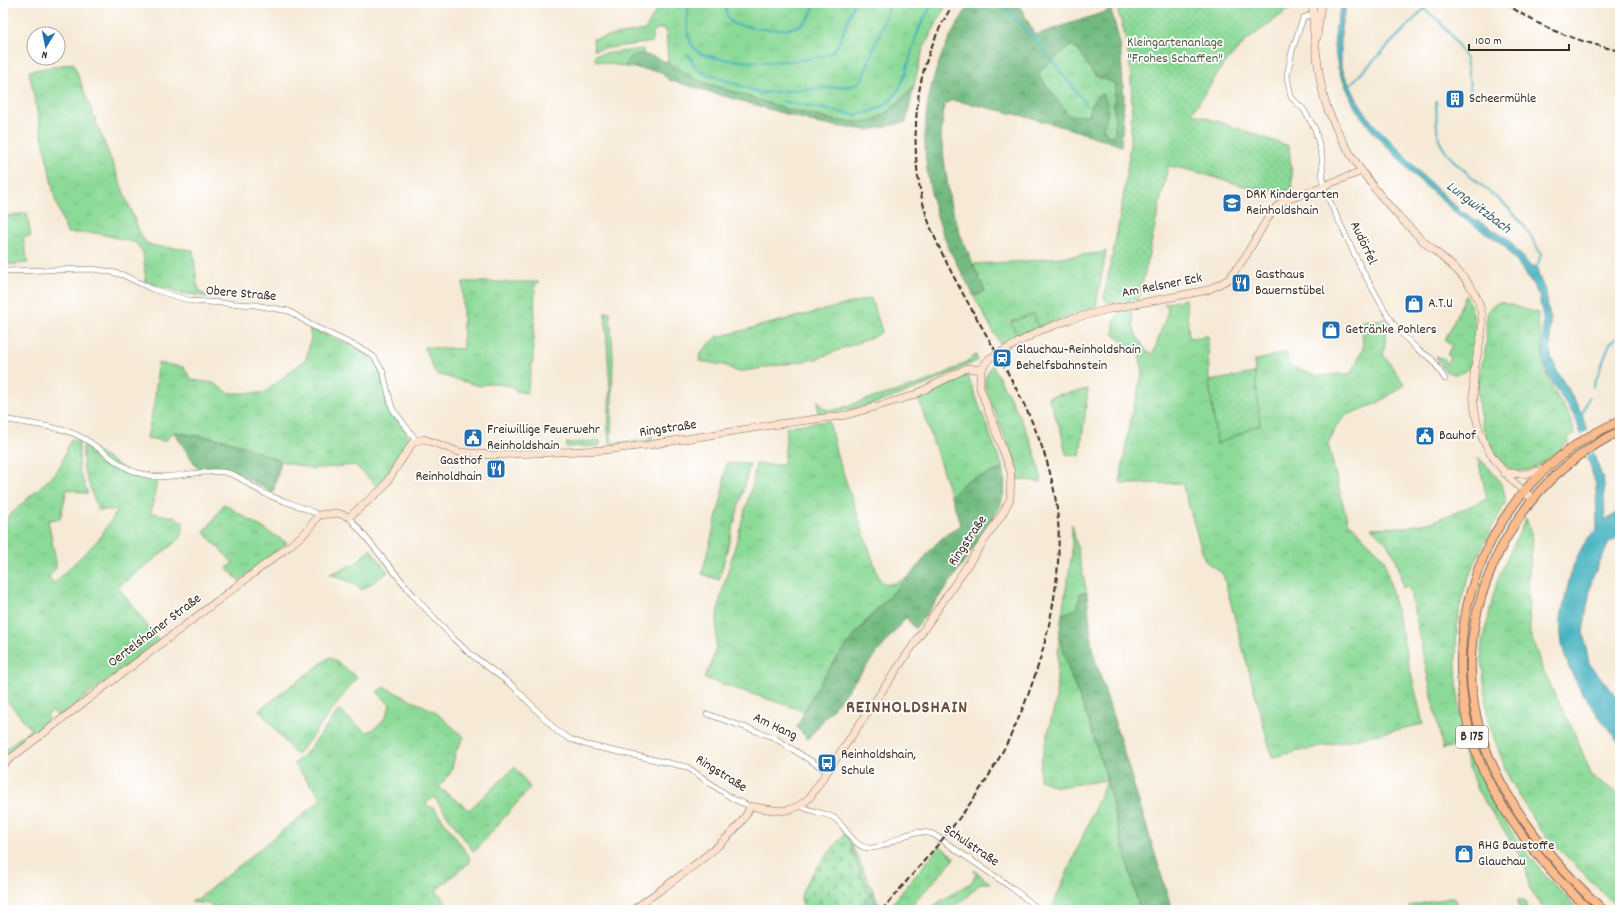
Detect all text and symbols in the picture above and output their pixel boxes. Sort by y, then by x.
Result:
north arrow [26,26,66,66]
scale bar [1469,26,1569,52]
park label: Kleingartenanlage "Frohes Schaffen" [1127,33,1223,69]
text: 100 m [1475,33,1502,50]
text: N [40,45,49,62]
building icon: Scheermühle [1444,88,1466,110]
place label: Scheermühle [1469,89,1536,109]
water label: Lungwitzbach [1441,176,1516,240]
place label: DRK Kindergarten Reinholdshain [1246,185,1339,221]
school or university icon: DRK Kindergarten Reinholdshain [1221,192,1243,214]
street label: Audörfel [1344,218,1382,269]
place label: Gasthaus Bauernstübel [1255,265,1325,301]
street label: Am Relsner Eck [1120,268,1204,304]
restaurant icon: Gasthaus Bauernstübel [1230,272,1252,294]
street label: Obere Straße [205,281,277,307]
shop icon: A.T.U [1403,293,1425,315]
place label: A.T.U [1428,294,1453,314]
shop icon: Getränke Pohlers [1320,319,1342,341]
place label: Getränke Pohlers [1345,320,1437,340]
place label: Glauchau-Reinholdshain Behelfsbahnstein [1016,340,1141,376]
station icon: Glauchau-Reinholdshain Behelfsbahnstein [991,347,1013,369]
street label: Ringstraße [638,415,698,443]
place label: Freiwillige Feuerwehr Reinholdshain [487,420,601,456]
public building icon: Bauhof [1414,425,1436,447]
place label: Bauhof [1439,426,1477,446]
public building icon: Freiwillige Feuerwehr Reinholdshain [462,427,484,449]
place label: Gasthof Reinholdhain [415,451,483,487]
restaurant icon: Gasthof Reinholdhain [485,458,507,480]
street label: Ringstraße [944,512,992,570]
street label: Oertelshainer Straße [104,589,206,673]
district label: REINHOLDSHAIN [846,696,968,721]
street label: Am Hang [750,708,800,746]
road number: B 175 [1456,726,1488,748]
place label: Reinholdshain, Schule [841,745,916,781]
street label: Ringstraße [691,750,751,798]
bus stop icon: Reinholdshain, Schule [816,752,838,774]
street label: Schulstraße [939,820,1003,872]
place label: RHG Baustoffe Glauchau [1478,836,1554,872]
shop icon: RHG Baustoffe Glauchau [1453,843,1475,865]

